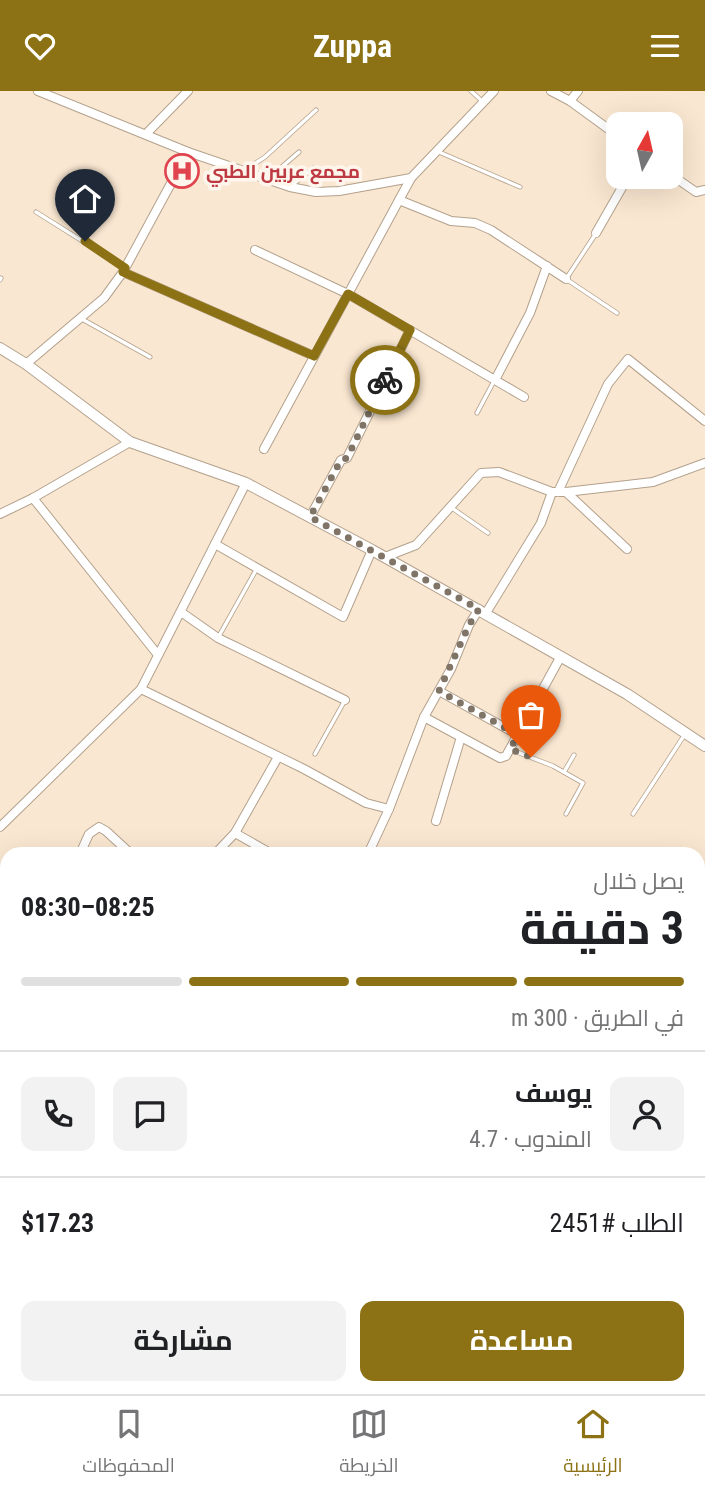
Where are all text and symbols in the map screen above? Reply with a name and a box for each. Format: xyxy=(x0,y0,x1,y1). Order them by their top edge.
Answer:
icon: heart xyxy=(21,27,59,65)
text: Zuppa xyxy=(313,27,392,65)
icon: menu xyxy=(646,27,684,65)
north arrow xyxy=(606,112,682,189)
map controls xyxy=(606,112,683,189)
hospital icon: مجمع عربين الطبي xyxy=(163,152,201,190)
place label: مجمع عربين الطبي xyxy=(206,160,360,187)
pin xyxy=(55,169,115,241)
icon: home xyxy=(66,180,104,218)
courier xyxy=(350,345,420,415)
icon: bike xyxy=(366,361,404,399)
pin xyxy=(501,685,561,757)
icon: bag xyxy=(512,696,550,734)
text: يصل خلال xyxy=(593,868,684,895)
text: 08:25–08:30 xyxy=(21,892,155,922)
text: 3 دقيقة xyxy=(520,901,684,955)
text: في الطريق · 300 m xyxy=(511,1005,684,1032)
button: phone xyxy=(21,1077,95,1151)
button: chat xyxy=(113,1077,187,1151)
button: person xyxy=(610,1077,684,1151)
text: يوسف xyxy=(515,1078,592,1108)
text: المندوب · 4.7 xyxy=(469,1126,592,1153)
text: $17.23 xyxy=(21,1208,94,1238)
text: الطلب #2451 xyxy=(550,1208,684,1238)
button: مشاركة xyxy=(21,1301,346,1381)
button: مساعدة xyxy=(360,1301,684,1381)
tab: المحفوظات xyxy=(82,1405,175,1483)
tab: الخريطة xyxy=(339,1405,399,1483)
tab: الرئيسية xyxy=(563,1405,623,1483)

